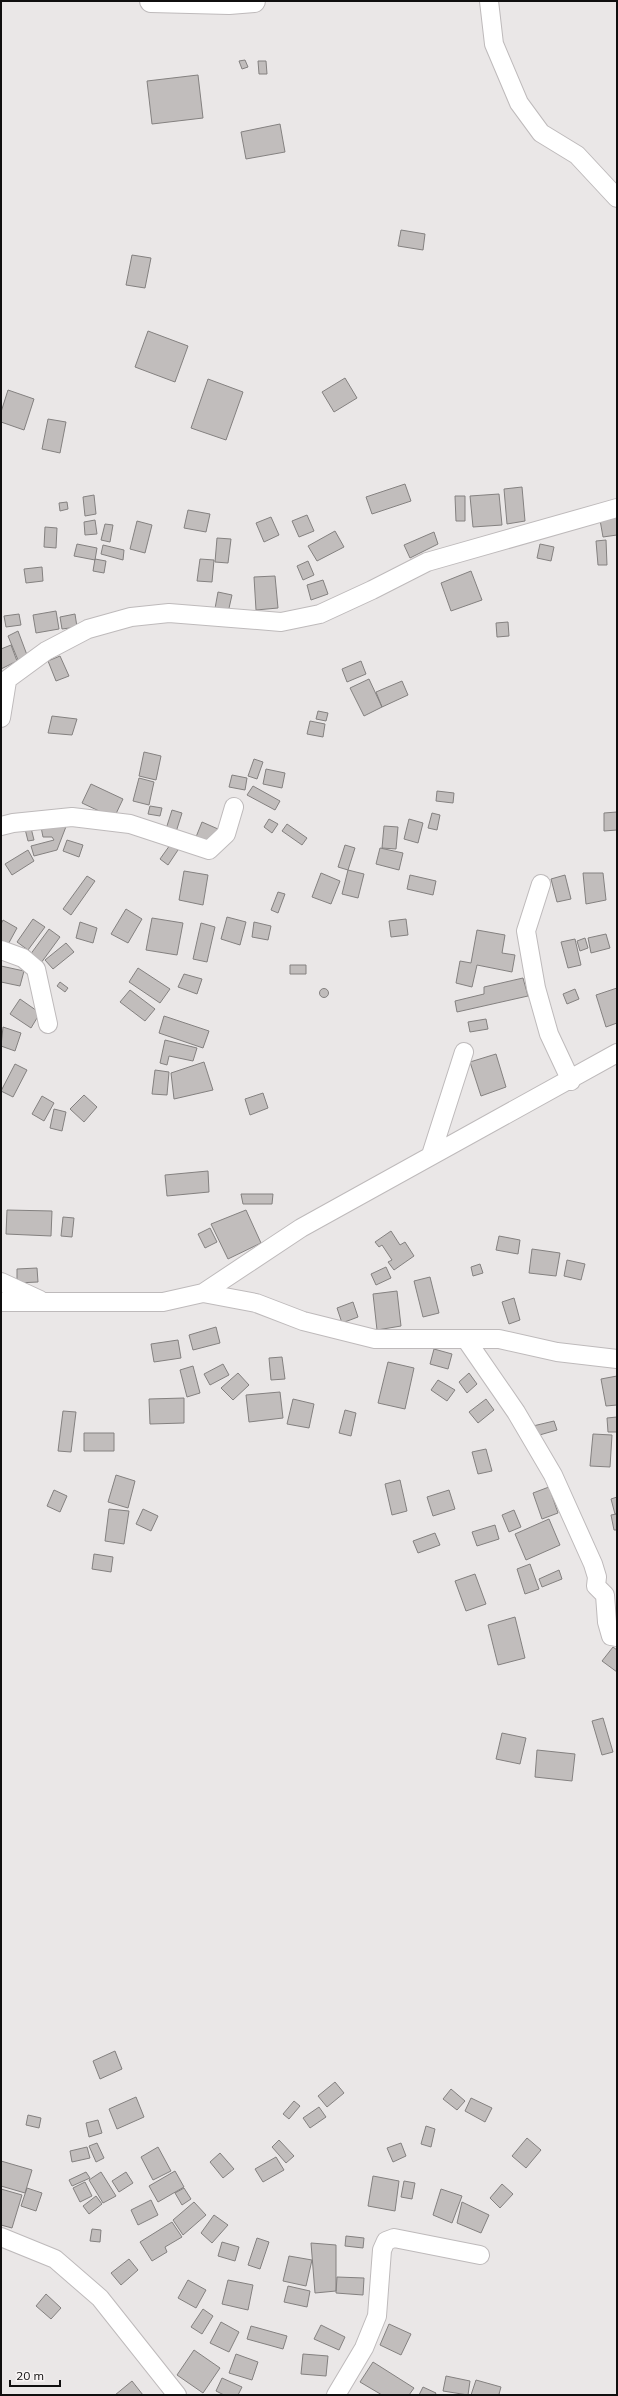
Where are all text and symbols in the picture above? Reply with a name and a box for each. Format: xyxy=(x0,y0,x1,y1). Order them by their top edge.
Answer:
scale bar xyxy=(10,2362,60,2388)
text: 20 m xyxy=(16,2368,44,2383)

